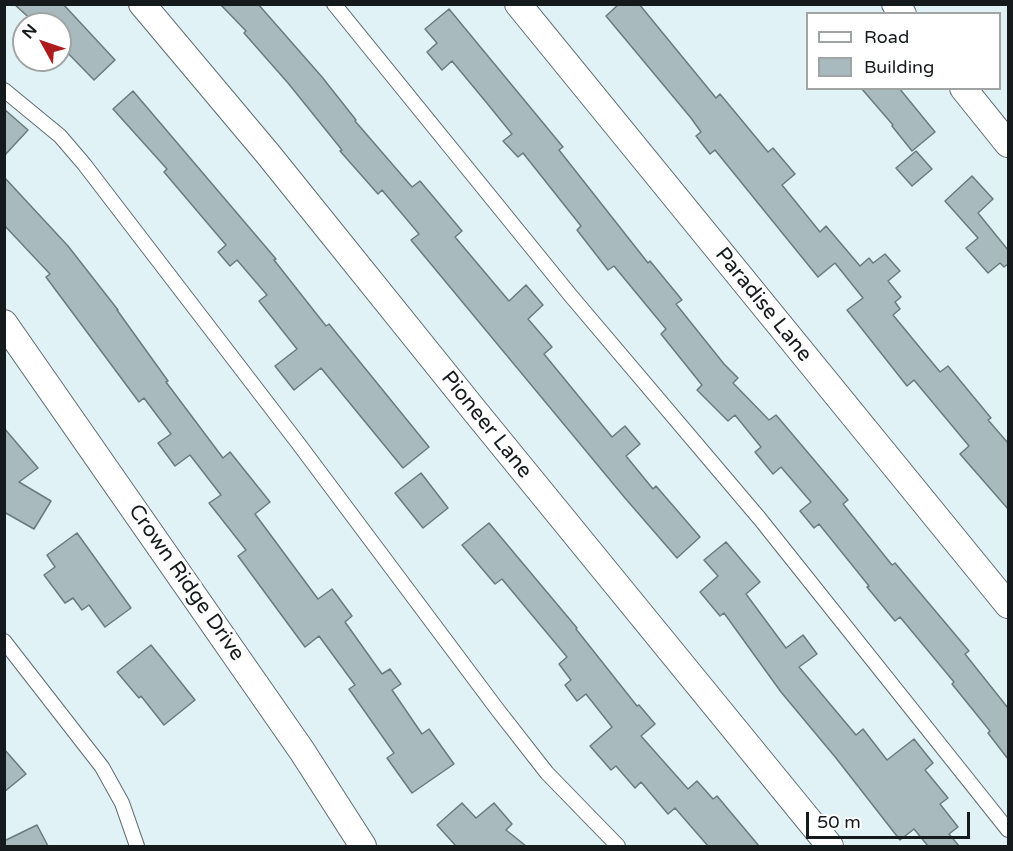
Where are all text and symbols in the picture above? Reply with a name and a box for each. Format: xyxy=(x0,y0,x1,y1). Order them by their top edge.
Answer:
north arrow xyxy=(12,12,72,72)
legend xyxy=(806,12,1001,90)
text: N xyxy=(18,20,42,43)
text: Road xyxy=(864,26,909,48)
text: Building xyxy=(864,56,934,78)
street label: Paradise Lane xyxy=(709,243,817,367)
street label: Pioneer Lane xyxy=(435,366,537,484)
street label: Crown Ridge Drive xyxy=(122,500,250,666)
scale bar xyxy=(809,800,972,838)
text: 50 m xyxy=(817,811,861,833)

